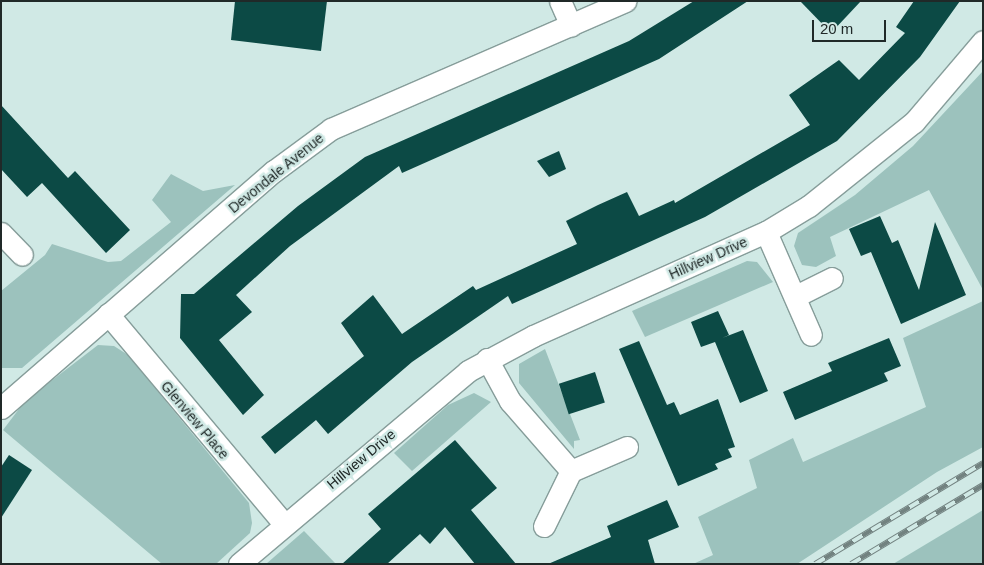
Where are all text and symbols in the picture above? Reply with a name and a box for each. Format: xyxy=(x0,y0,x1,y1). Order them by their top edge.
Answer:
scale bar xyxy=(814,10,888,42)
text: 20 m xyxy=(820,20,853,37)
street label: Devondale Avenue xyxy=(225,129,327,217)
street label: Hillview Drive xyxy=(666,233,750,283)
street label: Glenview Place xyxy=(158,378,232,462)
street label: Hillview Drive xyxy=(323,426,399,492)

